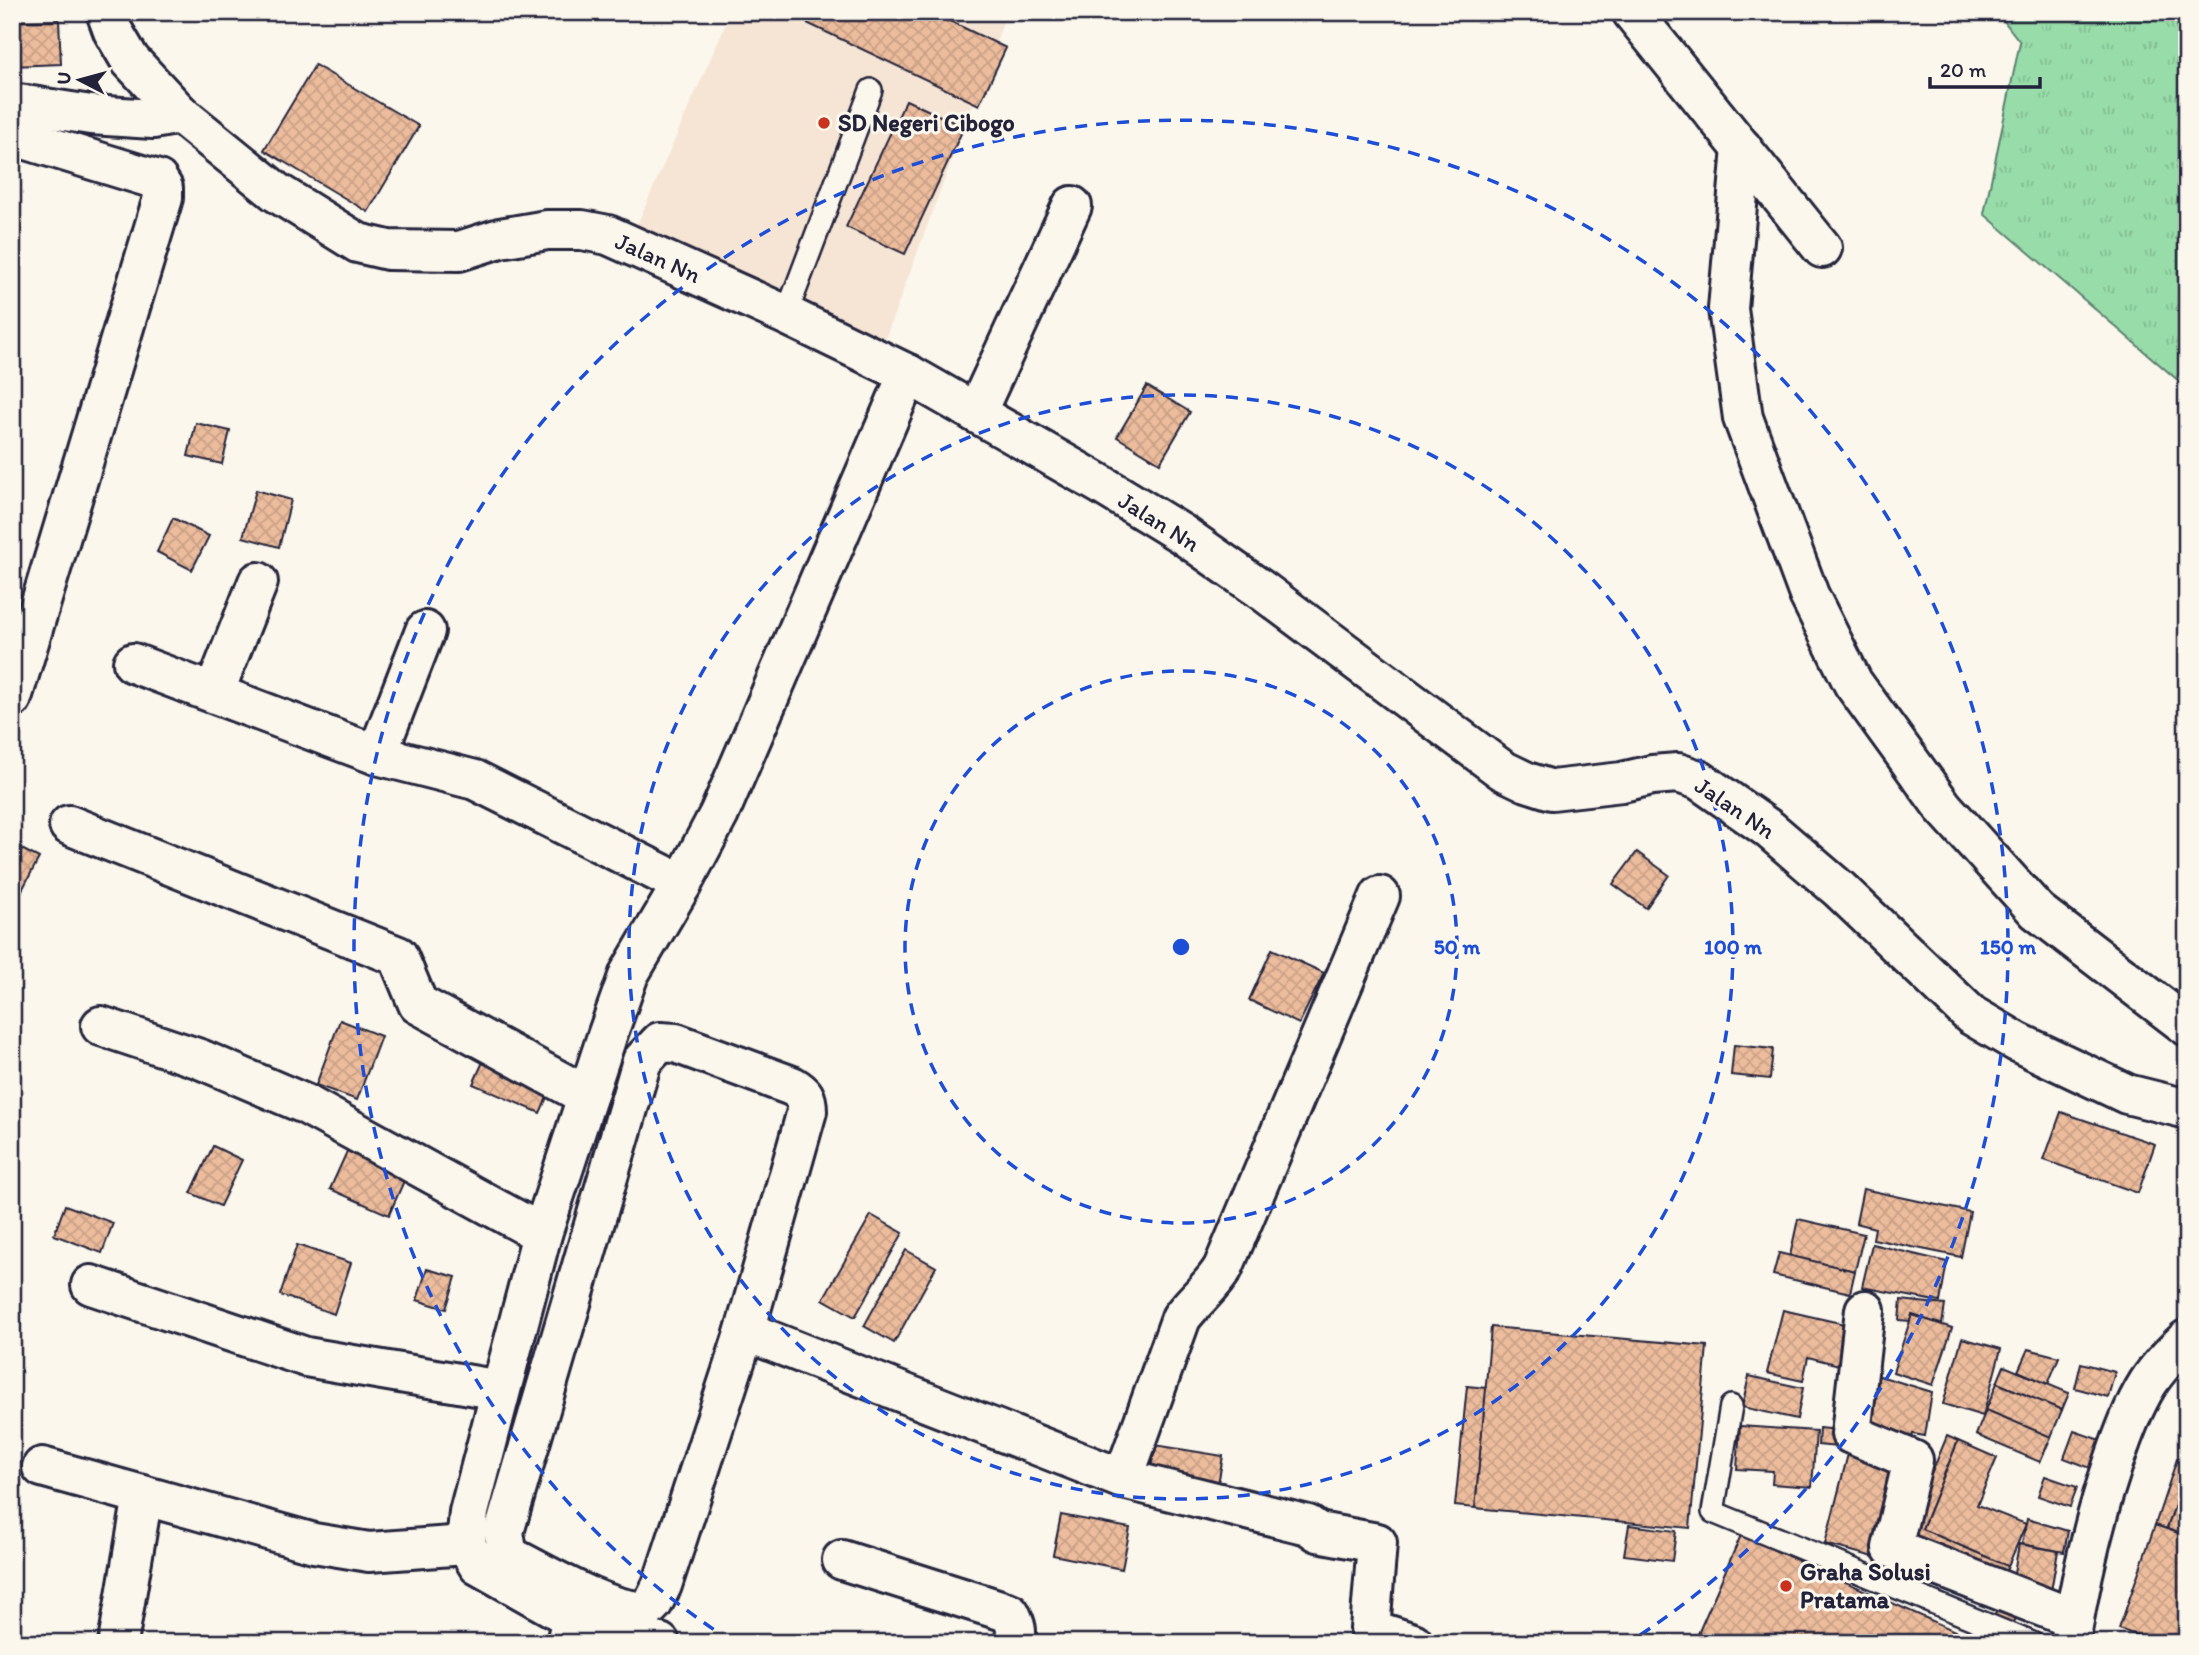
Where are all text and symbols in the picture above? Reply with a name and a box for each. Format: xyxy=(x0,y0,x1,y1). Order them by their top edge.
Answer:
north arrow xyxy=(46,46,116,116)
scale bar xyxy=(1930,46,2040,90)
text: 20 m xyxy=(1940,57,1987,82)
text: U xyxy=(51,71,76,86)
place label: SD Negeri Cibogo xyxy=(838,108,1015,138)
marker: SD Negeri Cibogo xyxy=(816,115,832,131)
street label: Jalan Nn xyxy=(611,226,706,289)
street label: Jalan Nn xyxy=(1113,485,1206,558)
street label: Jalan Nn xyxy=(1690,770,1781,845)
text: 50 m xyxy=(1434,934,1481,959)
text: 100 m xyxy=(1704,934,1762,959)
text: 150 m xyxy=(1980,934,2036,959)
centre of rings xyxy=(1169,935,1193,959)
place label: Graha Solusi Pratama xyxy=(1800,1557,1931,1614)
marker: Graha Solusi Pratama xyxy=(1778,1578,1794,1594)

